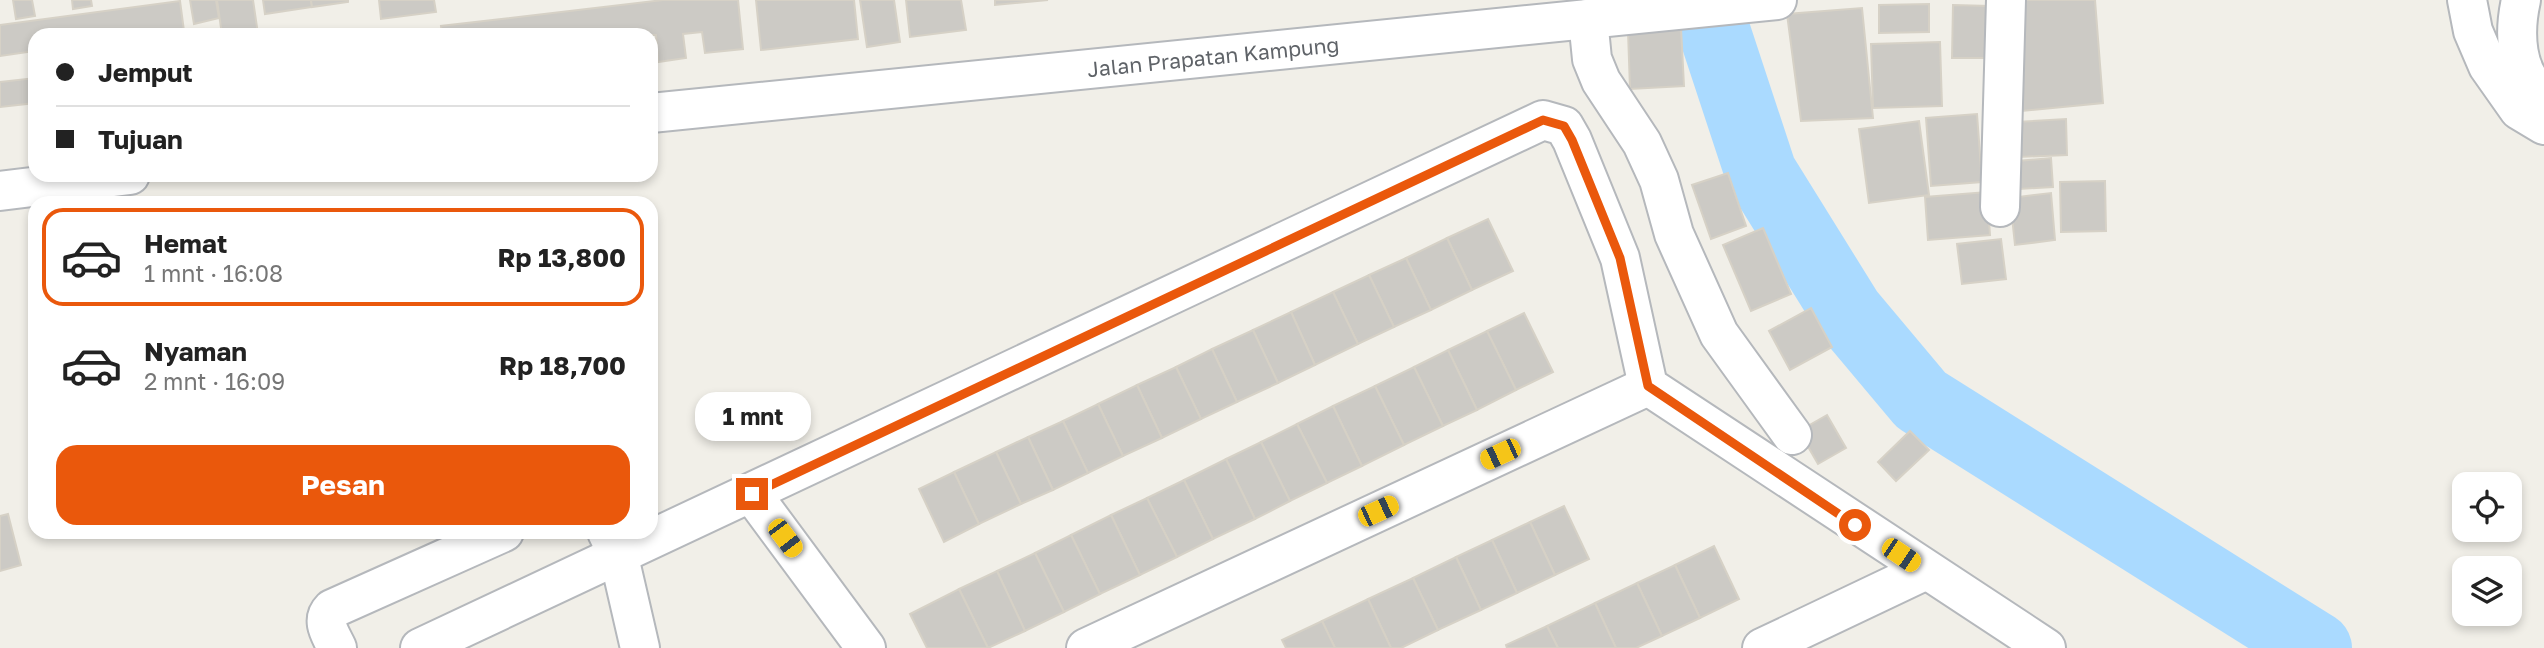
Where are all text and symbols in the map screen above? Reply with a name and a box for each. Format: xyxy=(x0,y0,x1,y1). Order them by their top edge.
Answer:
street label: Jalan Prapatan Kampung xyxy=(1086,31,1340,82)
text: Jemput xyxy=(98,57,193,88)
text: Tujuan xyxy=(98,124,183,155)
icon: car xyxy=(60,226,123,289)
text: Hemat xyxy=(144,228,227,259)
text: Rp 13,800 xyxy=(497,242,626,273)
text: 1 mnt · 16:08 xyxy=(144,259,283,287)
icon: car xyxy=(60,334,123,397)
text: Nyaman xyxy=(144,336,247,367)
text: Rp 18,700 xyxy=(499,350,626,381)
text: 2 mnt · 16:09 xyxy=(144,367,285,395)
callout: 1 mnt xyxy=(694,392,810,442)
text: 1 mnt xyxy=(723,402,783,430)
car xyxy=(1477,436,1524,472)
button: Pesan xyxy=(56,445,630,525)
map controls xyxy=(2452,472,2522,626)
button: locate xyxy=(2452,472,2522,542)
route end xyxy=(736,478,768,510)
car xyxy=(1355,493,1402,529)
route start xyxy=(1839,509,1871,541)
car xyxy=(764,515,807,561)
car xyxy=(1878,535,1925,575)
button: layers xyxy=(2452,556,2522,626)

